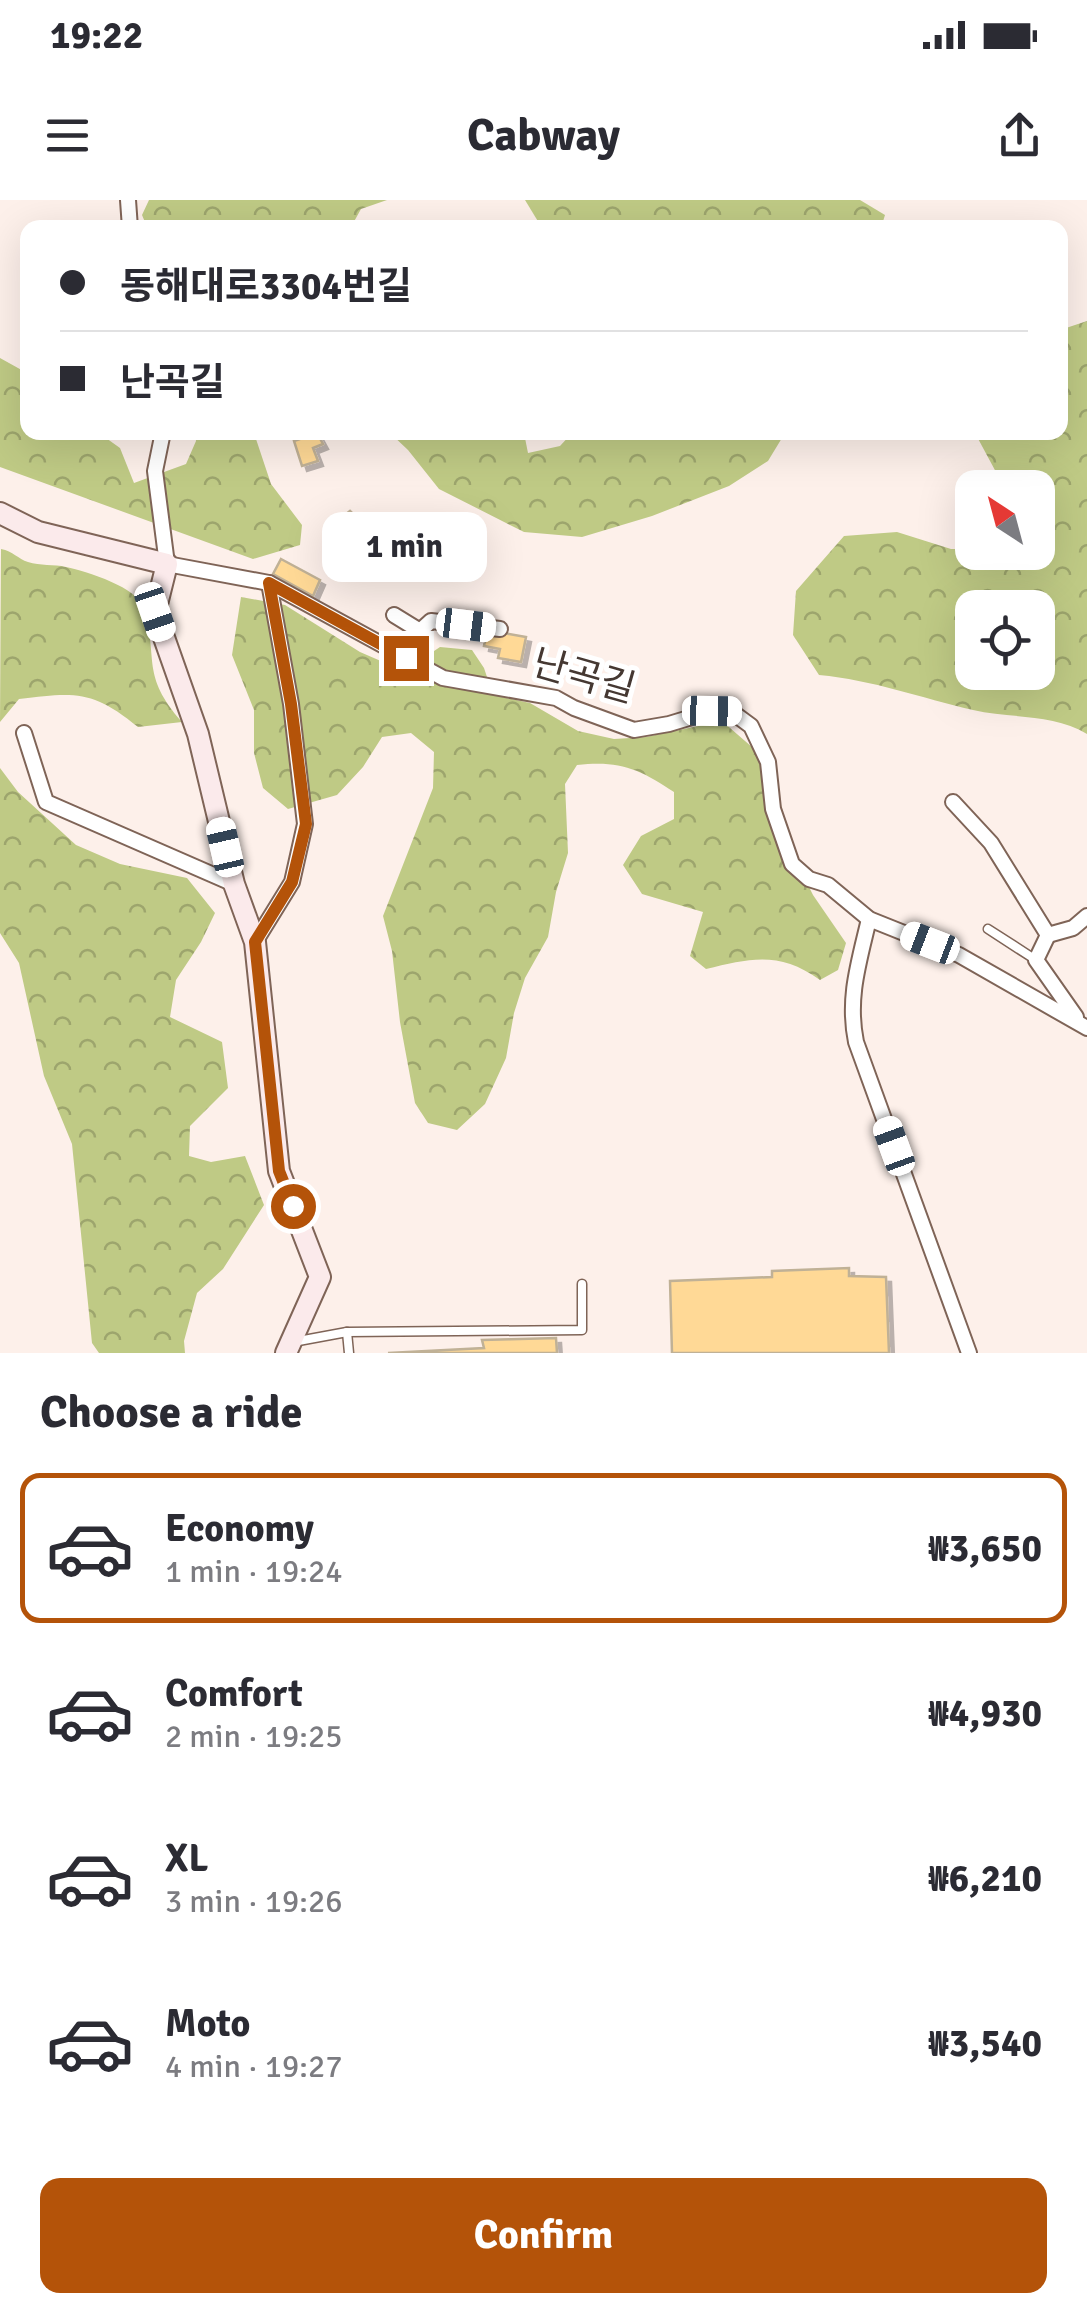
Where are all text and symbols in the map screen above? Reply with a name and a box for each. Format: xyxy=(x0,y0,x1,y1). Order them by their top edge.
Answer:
text: 19:22 xyxy=(50,12,143,59)
icon: menu xyxy=(40,108,95,163)
text: Cabway xyxy=(467,108,620,163)
icon: share xyxy=(992,108,1047,163)
text: 동해대로3304번길 xyxy=(120,263,412,310)
text: 난곡길 xyxy=(120,359,225,406)
north arrow xyxy=(955,470,1055,570)
map controls xyxy=(955,470,1055,690)
callout: 1 min xyxy=(324,513,488,583)
text: 1 min xyxy=(366,527,443,566)
car xyxy=(131,579,179,645)
button: locate xyxy=(955,590,1055,690)
car xyxy=(434,606,498,644)
route end xyxy=(384,636,429,681)
street label: 난곡길 xyxy=(527,639,641,713)
car xyxy=(682,695,742,727)
car xyxy=(204,814,246,880)
car xyxy=(897,918,963,968)
car xyxy=(870,1113,918,1179)
route start xyxy=(271,1184,316,1229)
text: Choose a ride xyxy=(40,1385,303,1440)
icon: car xyxy=(45,1503,135,1593)
text: Economy xyxy=(165,1505,314,1552)
text: ₩3,650 xyxy=(928,1525,1042,1572)
text: 1 min · 19:24 xyxy=(165,1552,343,1591)
icon: car xyxy=(45,1668,135,1758)
text: Comfort xyxy=(165,1670,303,1717)
text: ₩4,930 xyxy=(928,1690,1042,1737)
text: 2 min · 19:25 xyxy=(165,1717,343,1756)
icon: car xyxy=(45,1833,135,1923)
text: XL xyxy=(165,1835,208,1882)
text: ₩6,210 xyxy=(928,1855,1042,1902)
text: 3 min · 19:26 xyxy=(165,1882,343,1921)
icon: car xyxy=(45,1998,135,2088)
text: Moto xyxy=(165,2000,250,2047)
text: ₩3,540 xyxy=(928,2020,1042,2067)
text: 4 min · 19:27 xyxy=(165,2047,343,2086)
button: Confirm xyxy=(40,2178,1047,2293)

